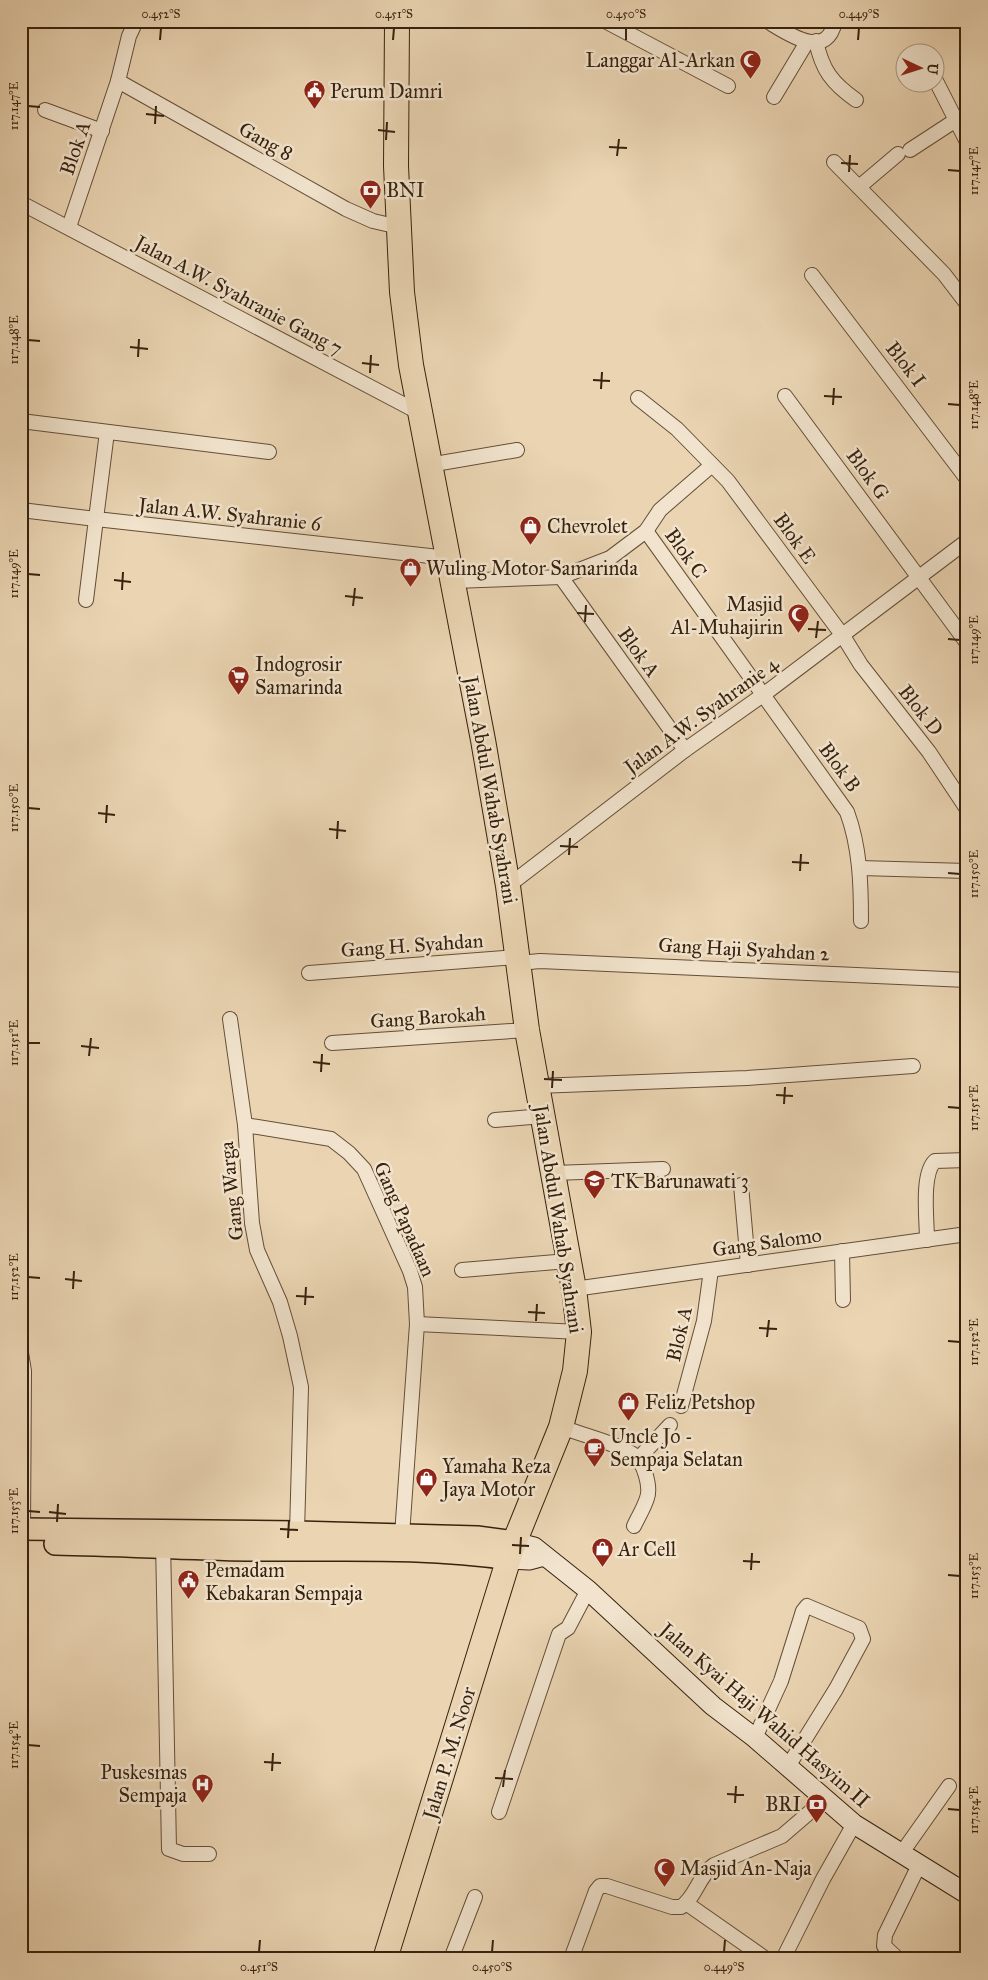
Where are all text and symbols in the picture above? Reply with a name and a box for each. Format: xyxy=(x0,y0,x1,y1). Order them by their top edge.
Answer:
text: 0.452°S xyxy=(141,7,181,21)
text: 0.451°S xyxy=(375,7,413,21)
text: 0.450°S xyxy=(606,7,646,21)
text: 0.449°S xyxy=(839,7,879,21)
north arrow xyxy=(896,42,946,92)
place label: Langgar Al-Arkan xyxy=(586,48,735,73)
mosque icon: Langgar Al-Arkan xyxy=(739,48,763,79)
text: U xyxy=(924,63,941,76)
public building icon: Perum Damri xyxy=(302,79,326,110)
place label: Perum Damri xyxy=(330,79,443,103)
text: 117.147°E xyxy=(7,81,21,130)
street label: Gang 8 xyxy=(234,116,297,166)
street label: Blok A xyxy=(55,117,96,178)
text: 117.147°E xyxy=(967,146,981,195)
bank icon: BNI xyxy=(358,178,382,209)
place label: BNI xyxy=(386,178,425,202)
street label: Jalan A.W. Syahranie Gang 7 xyxy=(129,229,347,361)
text: 117.148°E xyxy=(7,315,21,364)
street label: Blok I xyxy=(881,337,931,391)
text: 117.148°E xyxy=(967,380,981,429)
street label: Blok G xyxy=(842,444,894,504)
street label: Jalan A.W. Syahranie 6 xyxy=(135,492,323,537)
street label: Blok E xyxy=(769,508,821,568)
shop icon: Chevrolet xyxy=(519,514,543,545)
place label: Chevrolet xyxy=(547,514,628,538)
street label: Blok C xyxy=(660,523,712,583)
text: 117.149°E xyxy=(7,549,21,599)
shop icon: Wuling Motor Samarinda xyxy=(398,556,422,587)
place label: Wuling Motor Samarinda xyxy=(426,556,638,581)
place label: Masjid Al-Muhajirin xyxy=(670,592,783,639)
mosque icon: Masjid Al-Muhajirin xyxy=(787,603,811,634)
text: 117.149°E xyxy=(967,615,981,665)
street label: Blok A xyxy=(613,622,665,682)
street label: Jalan A.W. Syahranie 4 xyxy=(618,651,784,781)
place label: Indogrosir Samarinda xyxy=(255,652,343,699)
supermarket icon: Indogrosir Samarinda xyxy=(227,664,251,695)
street label: Jalan Abdul Wahab Syahrani xyxy=(458,672,523,907)
street label: Blok D xyxy=(894,680,948,740)
street label: Blok B xyxy=(814,738,866,796)
text: 117.150°E xyxy=(7,783,21,832)
text: 117.150°E xyxy=(967,849,981,898)
street label: Gang H. Syahdan xyxy=(340,928,484,963)
street label: Gang Haji Syahdan 2 xyxy=(658,933,830,966)
street label: Gang Barokah xyxy=(370,1001,487,1034)
text: 117.151°E xyxy=(7,1020,21,1066)
text: 117.151°E xyxy=(967,1085,981,1131)
street label: Jalan Abdul Wahab Syahrani xyxy=(528,1101,589,1336)
street label: Gang Warga xyxy=(214,1140,249,1242)
street label: Gang Papadaan xyxy=(368,1158,441,1281)
school or university icon: TK Barunawati 3 xyxy=(583,1169,607,1200)
place label: TK Barunawati 3 xyxy=(611,1169,749,1193)
street label: Gang Salomo xyxy=(711,1222,823,1263)
text: 117.152°E xyxy=(7,1253,21,1301)
street label: Blok A xyxy=(661,1304,697,1364)
text: 117.152°E xyxy=(967,1318,981,1366)
shop icon: Feliz Petshop xyxy=(617,1390,641,1421)
place label: Feliz Petshop xyxy=(645,1390,755,1414)
place label: Uncle Jo - Sempaja Selatan xyxy=(610,1424,743,1471)
cafe icon: Uncle Jo - Sempaja Selatan xyxy=(582,1436,606,1467)
place label: Yamaha Reza Jaya Motor xyxy=(440,1454,552,1502)
shop icon: Yamaha Reza Jaya Motor xyxy=(414,1466,438,1497)
text: 117.153°E xyxy=(7,1488,21,1534)
shop icon: Ar Cell xyxy=(590,1537,614,1568)
place label: Ar Cell xyxy=(617,1537,677,1561)
text: 117.153°E xyxy=(967,1553,981,1599)
place label: Pemadam Kebakaran Sempaja xyxy=(205,1558,363,1605)
public building icon: Pemadam Kebakaran Sempaja xyxy=(177,1569,201,1600)
street label: Jalan Kyai Haji Wahid Hasyim II xyxy=(653,1616,875,1813)
street label: Jalan P. M. Noor xyxy=(417,1683,482,1825)
text: 117.154°E xyxy=(7,1721,21,1769)
place label: Puskesmas Sempaja xyxy=(100,1760,188,1807)
hospital icon: Puskesmas Sempaja xyxy=(191,1772,215,1803)
text: 117.154°E xyxy=(967,1786,981,1834)
place label: BRI xyxy=(765,1792,801,1816)
bank icon: BRI xyxy=(805,1792,829,1823)
mosque icon: Masjid An-Naja xyxy=(652,1856,676,1887)
place label: Masjid An-Naja xyxy=(680,1856,812,1880)
text: 0.451°S xyxy=(240,1960,278,1974)
text: 0.450°S xyxy=(472,1960,512,1974)
text: 0.449°S xyxy=(704,1960,744,1974)

